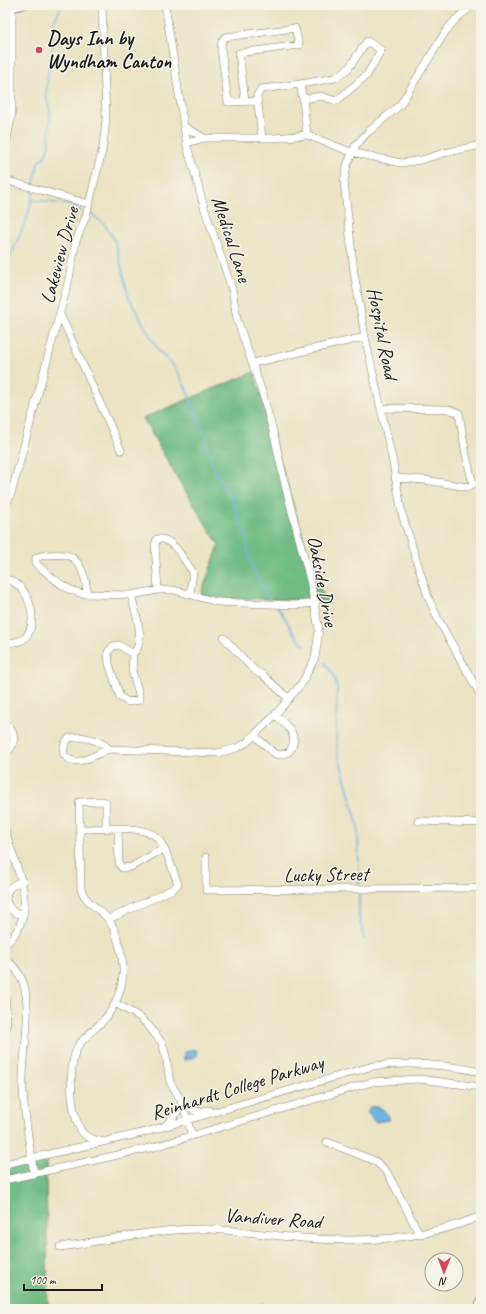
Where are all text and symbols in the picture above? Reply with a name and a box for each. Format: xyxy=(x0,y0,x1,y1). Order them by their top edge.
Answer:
place label: Days Inn by Wyndham Canton xyxy=(47,26,172,74)
marker: Days Inn by Wyndham Canton xyxy=(34,45,44,55)
street label: Medical Lane xyxy=(206,193,258,287)
street label: Lakeview Drive xyxy=(35,203,85,306)
street label: Hospital Road xyxy=(361,285,404,384)
street label: Oakside Drive xyxy=(301,534,344,630)
street label: Lucky Street xyxy=(284,861,372,888)
street label: Reinhardt College Parkway xyxy=(148,1049,328,1126)
street label: Vandiver Road xyxy=(224,1203,325,1235)
north arrow xyxy=(424,1252,464,1292)
scale bar xyxy=(24,1266,102,1292)
text: 100 m xyxy=(30,1272,57,1288)
text: N xyxy=(438,1275,447,1289)

